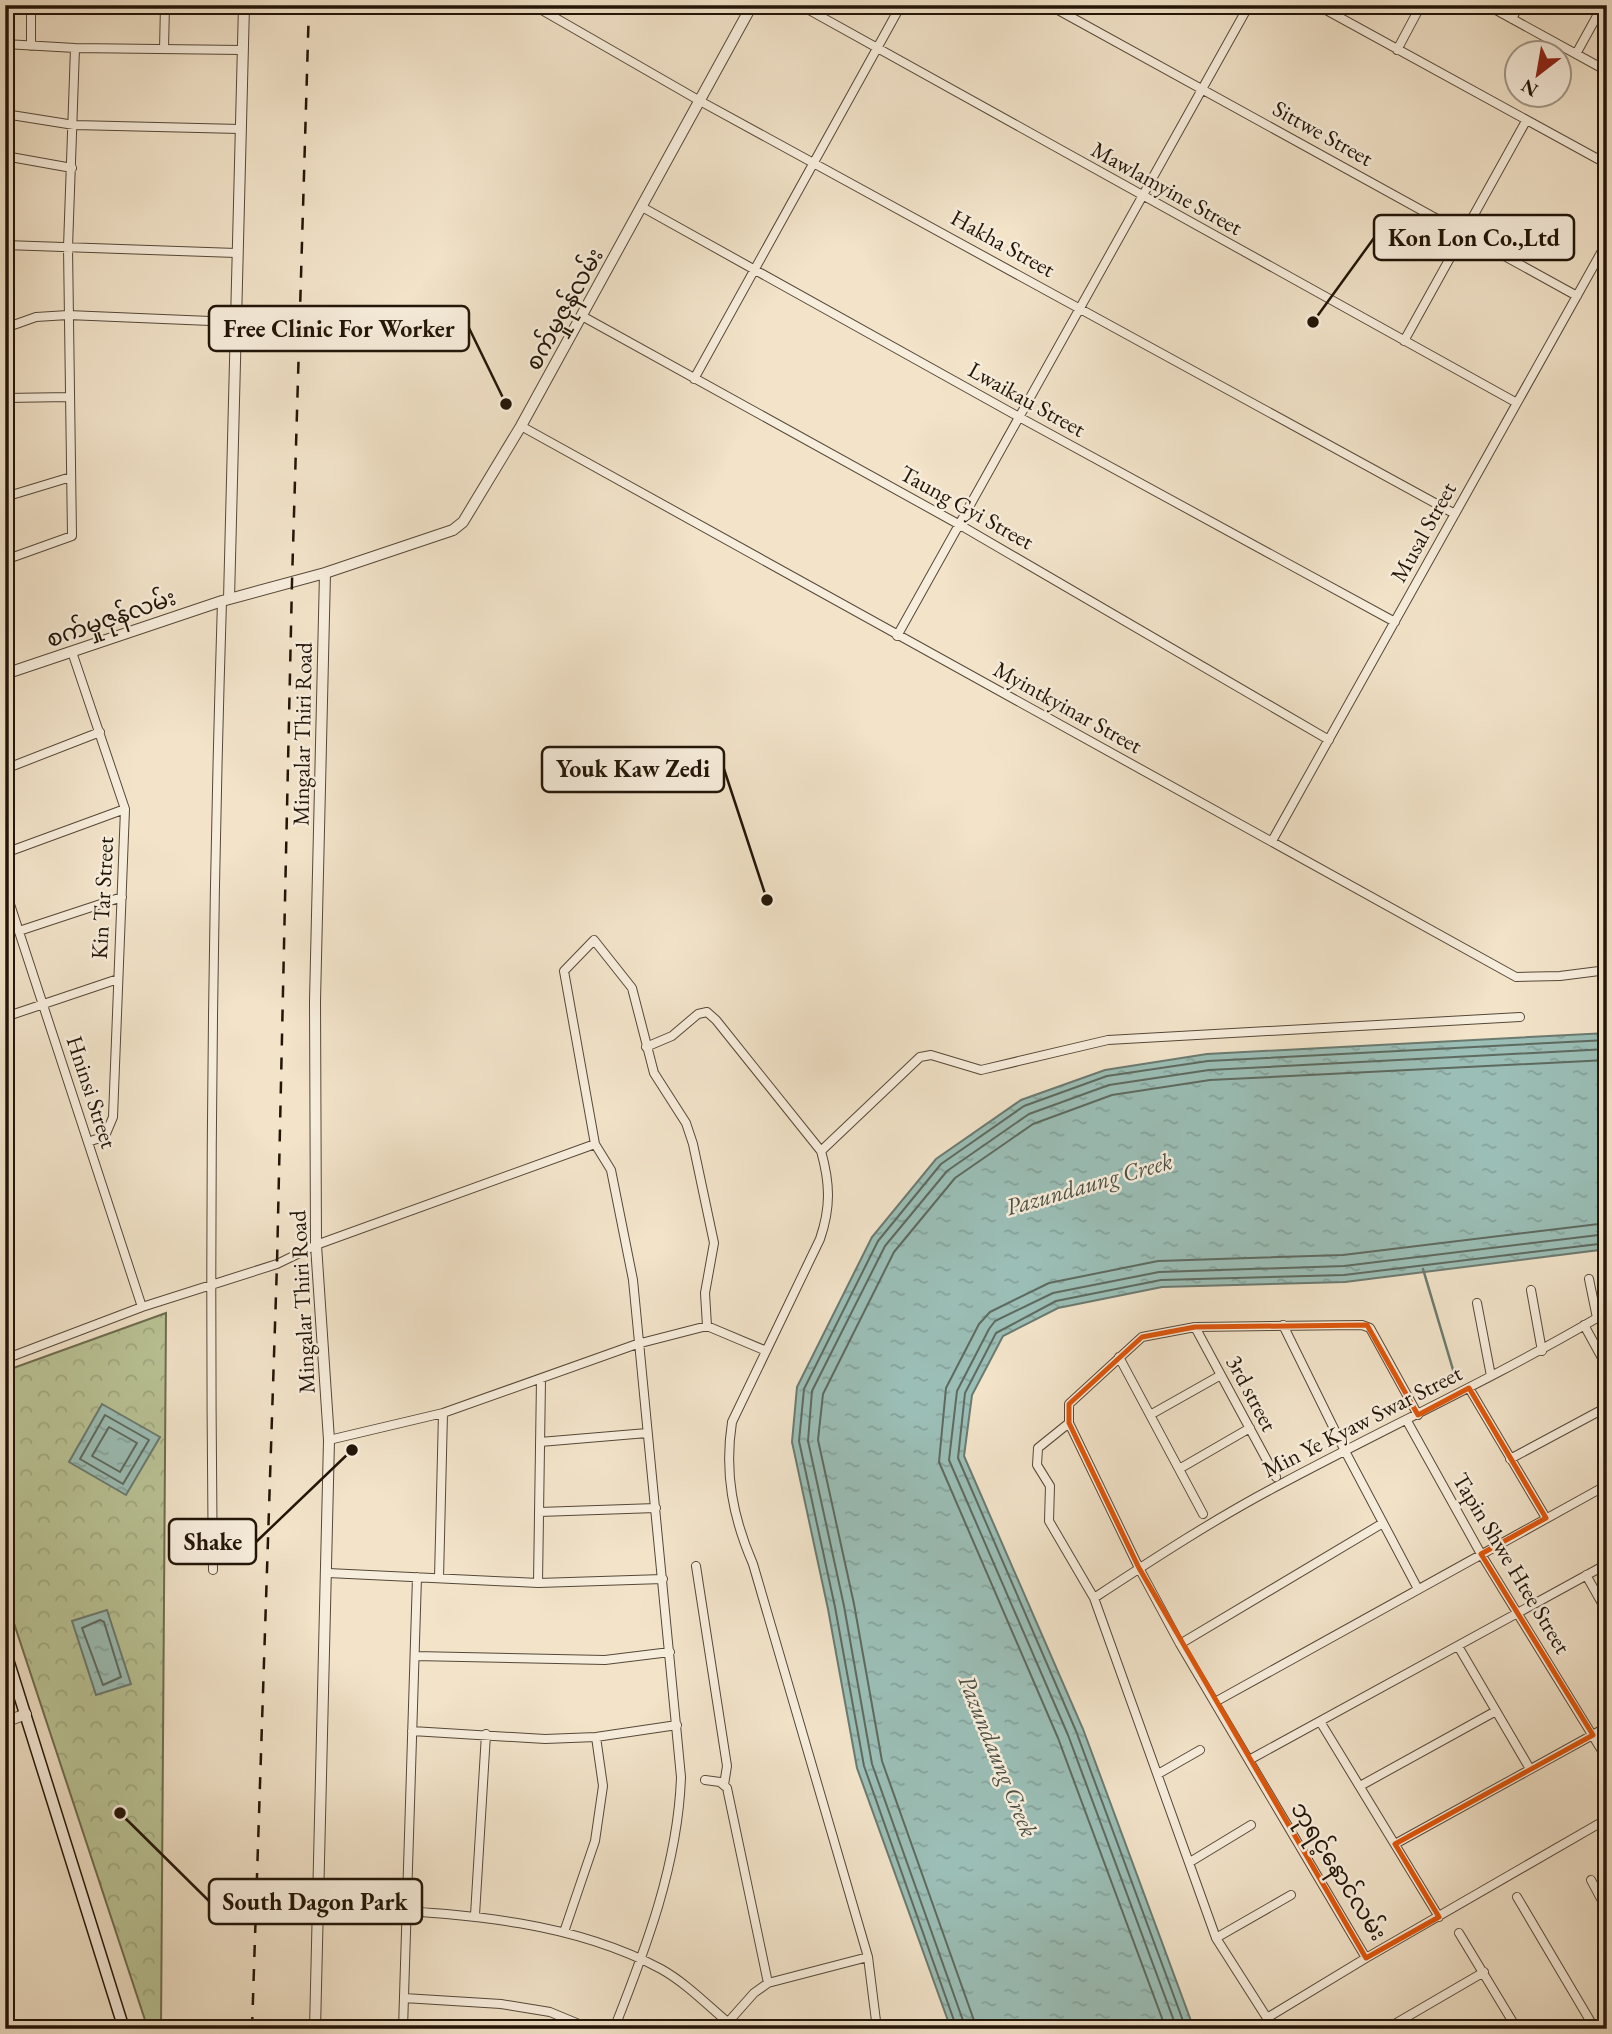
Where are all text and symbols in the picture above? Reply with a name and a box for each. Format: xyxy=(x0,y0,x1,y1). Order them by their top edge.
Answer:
north arrow xyxy=(1504,38,1574,108)
text: N xyxy=(1516,73,1543,103)
street label: Sittwe Street xyxy=(1268,93,1379,173)
street label: Mawlamyine Street xyxy=(1086,134,1249,242)
street label: Hakha Street xyxy=(946,202,1061,284)
callout: Kon Lon Co.,Ltd xyxy=(1374,215,1574,260)
text: Kon Lon Co.,Ltd xyxy=(1388,222,1561,253)
street label: စက်မှုဇုန်လမ်း xyxy=(517,242,613,377)
callout: Free Clinic For Worker xyxy=(209,306,469,351)
text: Free Clinic For Worker xyxy=(223,313,455,344)
street label: Lwaikau Street xyxy=(963,354,1092,444)
street label: Taung Gyi Street xyxy=(895,458,1040,557)
street label: Musal Street xyxy=(1383,476,1463,587)
street label: စက်မှုဇုန်လမ်း xyxy=(42,581,181,658)
street label: Mingalar Thiri Road xyxy=(285,642,319,826)
street label: Myintkyinar Street xyxy=(988,654,1148,761)
callout: Youk Kaw Zedi xyxy=(542,747,724,792)
text: Youk Kaw Zedi xyxy=(556,753,710,784)
street label: Kin Tar Street xyxy=(84,835,120,960)
street label: Hninsi Street xyxy=(60,1032,125,1153)
water label: Pazundaung Creek xyxy=(1002,1145,1176,1222)
street label: Mingalar Thiri Road xyxy=(282,1209,322,1394)
street label: 3rd street xyxy=(1219,1350,1285,1437)
street label: Min Ye Kyaw Swar Street xyxy=(1257,1357,1468,1484)
street label: Tapin Shwe Htee Street xyxy=(1446,1467,1578,1660)
callout: Shake xyxy=(169,1519,256,1564)
text: Shake xyxy=(184,1526,242,1557)
water label: Pazundaung Creek xyxy=(952,1670,1045,1841)
street label: ဘုရင့်နောင်လမ်း xyxy=(1281,1795,1395,1948)
callout: South Dagon Park xyxy=(209,1879,422,1924)
text: South Dagon Park xyxy=(222,1886,408,1918)

